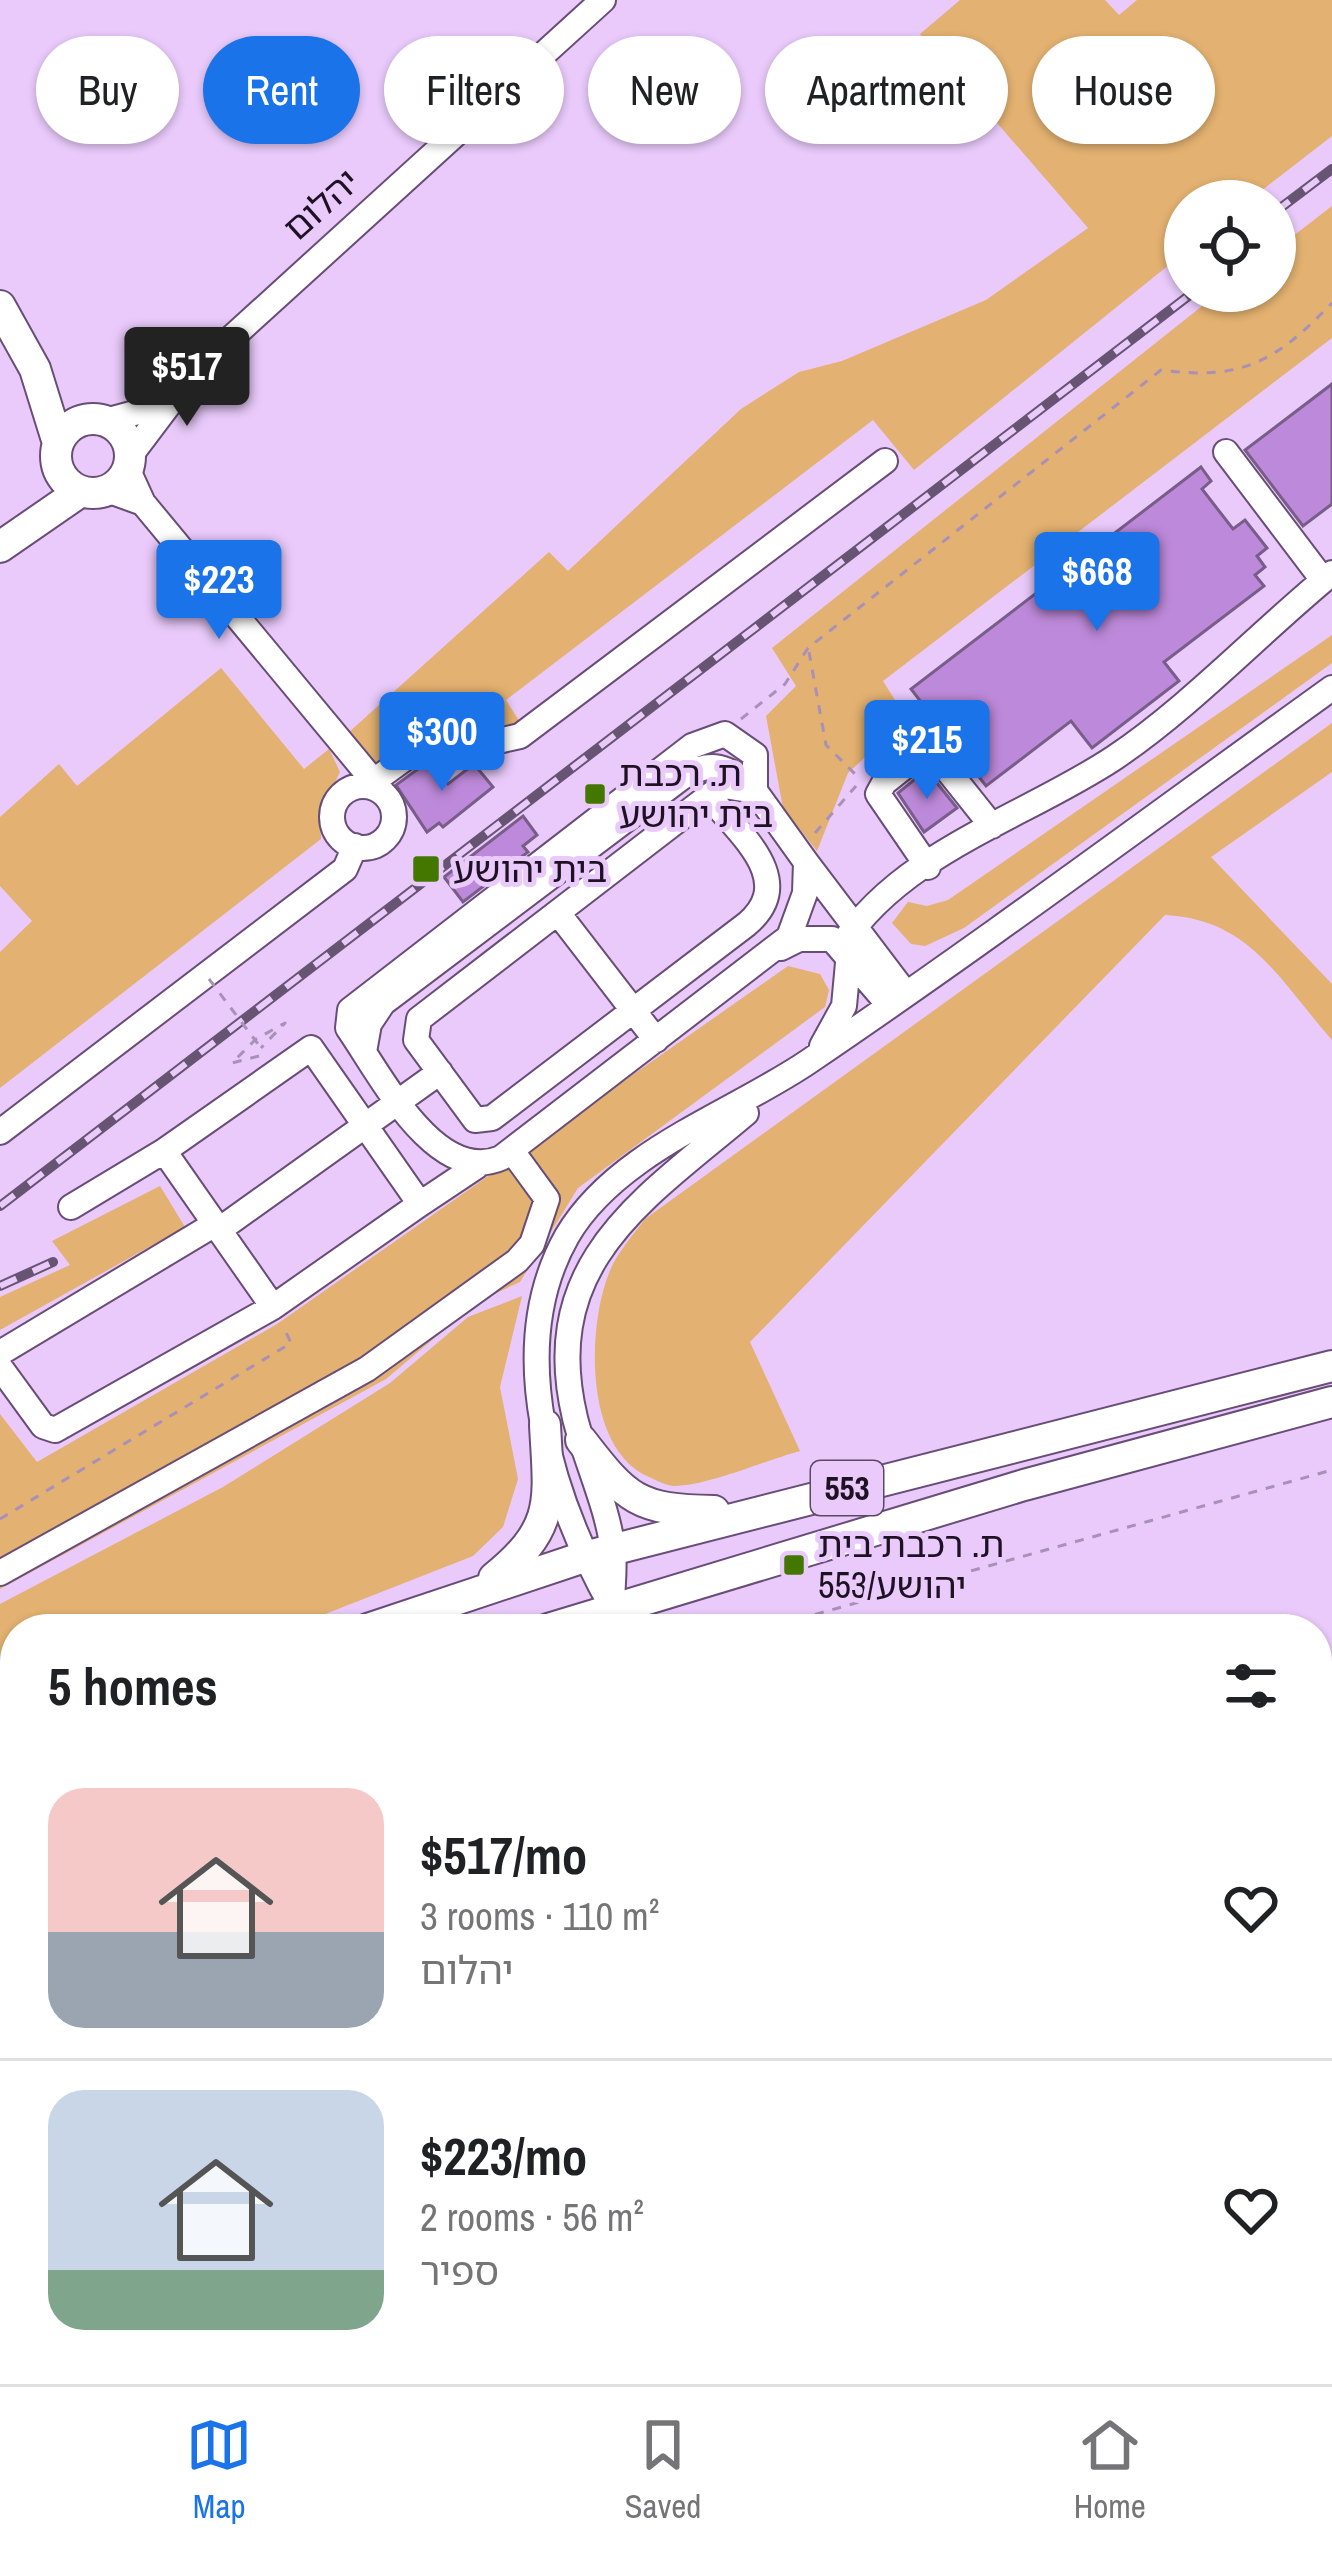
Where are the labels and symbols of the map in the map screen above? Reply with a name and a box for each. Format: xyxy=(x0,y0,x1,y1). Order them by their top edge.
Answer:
street label: יהלום xyxy=(273,157,369,251)
pin: $517 xyxy=(116,327,258,429)
pin: $668 xyxy=(1026,532,1168,634)
pin: $223 xyxy=(148,540,290,642)
pin: $300 xyxy=(371,692,513,794)
pin: $215 xyxy=(856,700,998,802)
place label: ת. רכבת בית יהושע xyxy=(619,749,773,838)
marker: ת. רכבת בית יהושע xyxy=(582,781,608,807)
place label: בית יהושע xyxy=(453,845,607,893)
marker: בית יהושע xyxy=(410,853,442,885)
road number: 553 xyxy=(811,1461,883,1515)
place label: ת. רכבת בית יהושע/553 xyxy=(818,1520,1004,1609)
marker: ת. רכבת בית יהושע/553 xyxy=(781,1552,807,1578)

